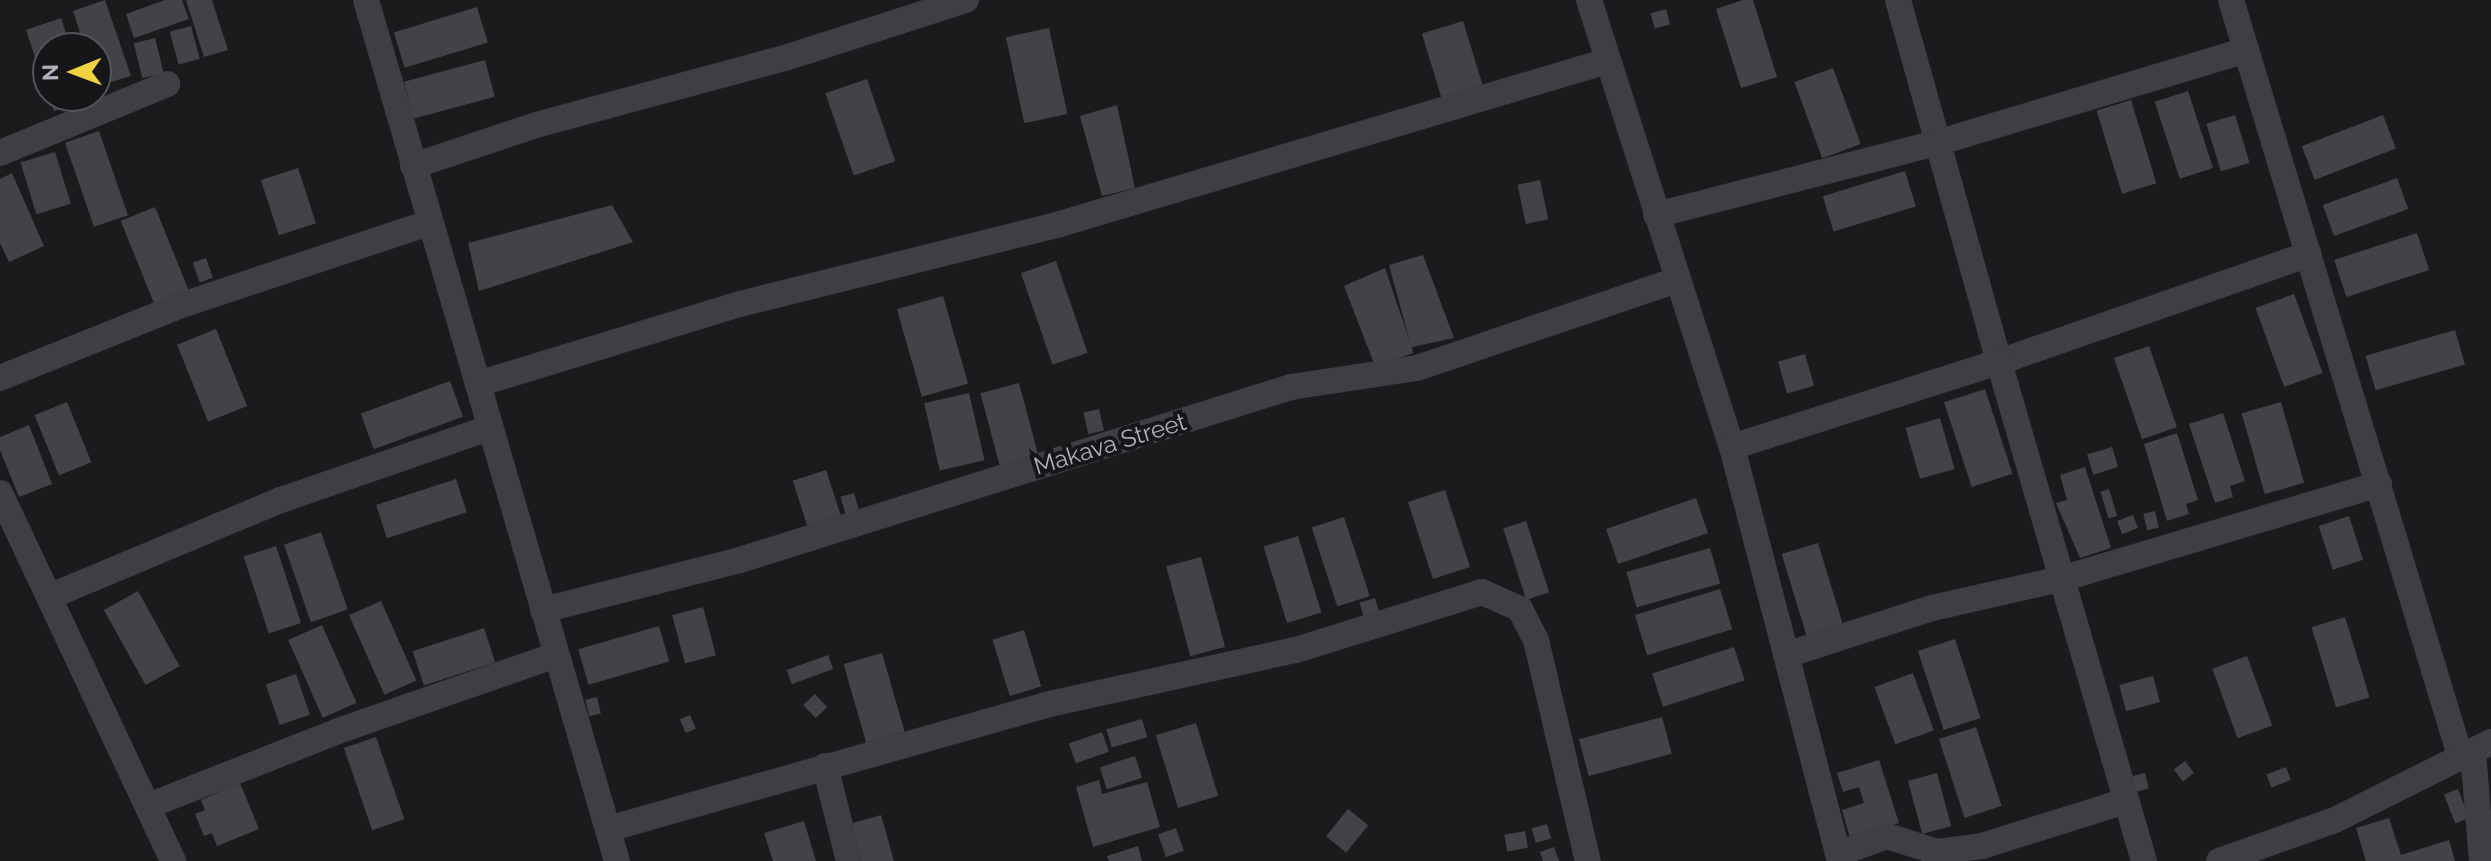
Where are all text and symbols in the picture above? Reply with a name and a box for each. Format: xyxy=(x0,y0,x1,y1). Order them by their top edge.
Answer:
north arrow xyxy=(32,32,112,112)
text: N xyxy=(37,64,63,81)
street label: Makava Street xyxy=(1030,407,1190,481)

